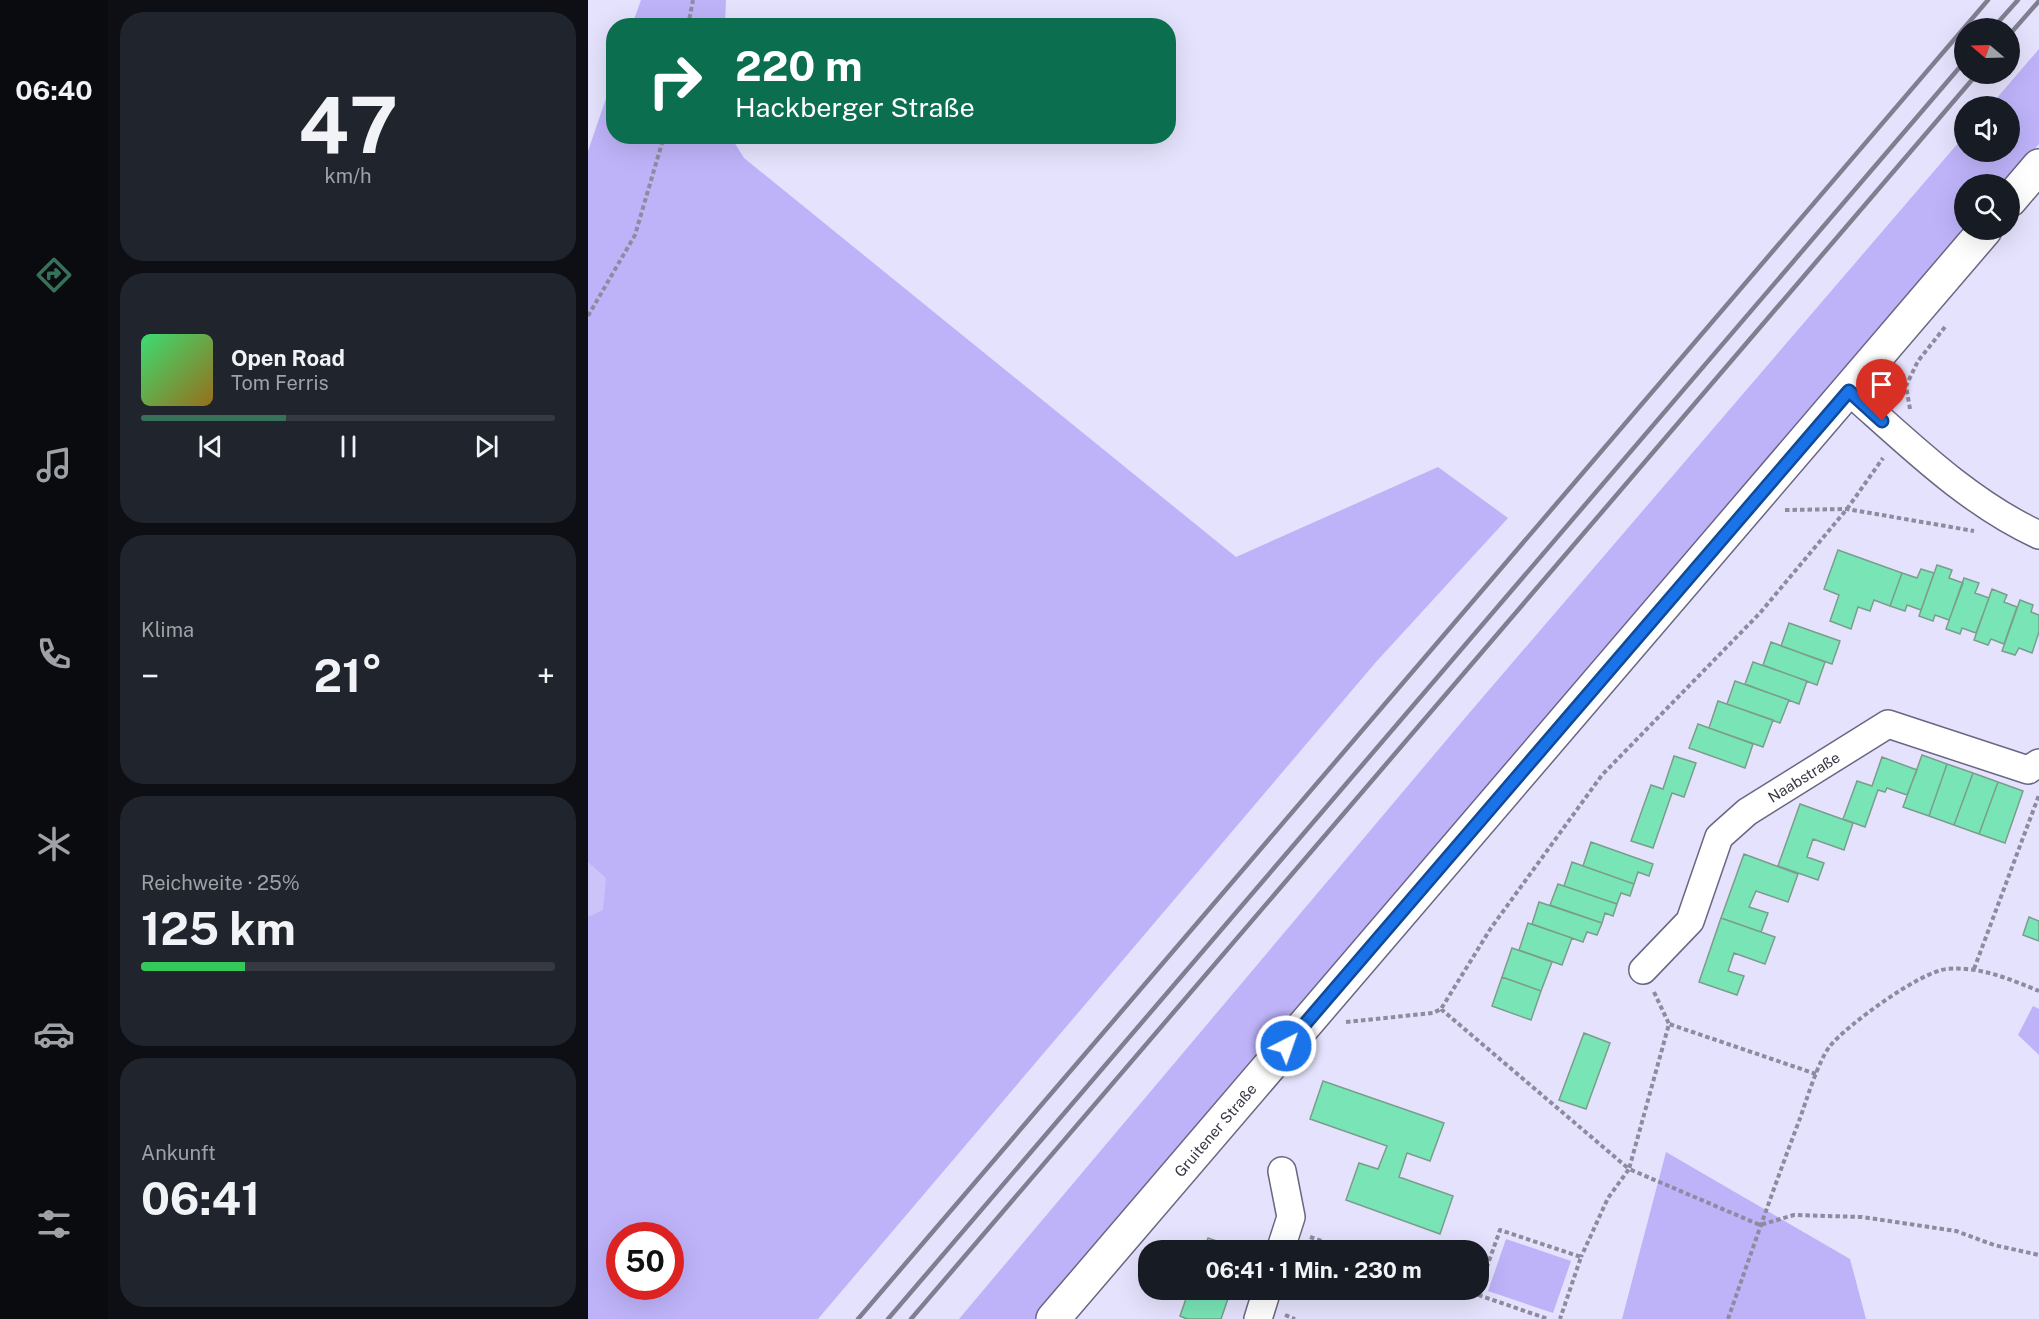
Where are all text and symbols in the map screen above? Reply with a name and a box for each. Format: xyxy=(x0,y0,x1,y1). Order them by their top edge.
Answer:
north arrow xyxy=(1954,18,2020,84)
map controls xyxy=(1954,18,2020,240)
text: 220 m xyxy=(735,41,863,90)
icon: right xyxy=(636,42,714,120)
text: 06:40 xyxy=(15,74,93,106)
text: 47 xyxy=(298,79,398,171)
text: Hackberger Straße xyxy=(735,91,975,123)
button: sound xyxy=(1954,96,2020,162)
text: km/h xyxy=(324,164,372,188)
button: search xyxy=(1954,174,2020,240)
icon: directions xyxy=(33,254,75,296)
text: Open Road xyxy=(231,345,345,371)
pin xyxy=(1856,359,1907,421)
icon: arrive xyxy=(1865,368,1898,401)
text: Tom Ferris xyxy=(231,371,329,395)
icon: previous xyxy=(194,430,227,463)
icon: pause xyxy=(332,430,365,463)
icon: next xyxy=(470,430,503,463)
icon: music xyxy=(33,444,75,486)
text: Klima xyxy=(141,618,194,642)
icon: phone xyxy=(33,633,75,675)
text: 21° xyxy=(313,649,383,702)
text: − xyxy=(141,657,159,695)
text: + xyxy=(537,657,555,695)
street label: Naabstraße xyxy=(1765,748,1843,805)
icon: climate xyxy=(33,823,75,865)
text: Reichweite · 25% xyxy=(141,871,300,895)
text: 125 km xyxy=(141,902,296,955)
icon: car xyxy=(33,1013,75,1055)
position arrow xyxy=(1254,1014,1318,1078)
street label: Gruitener Straße xyxy=(1170,1080,1259,1180)
text: Ankunft xyxy=(141,1141,216,1165)
text: 06:41 xyxy=(141,1172,260,1225)
icon: filters xyxy=(33,1203,75,1245)
speed limit sign: 50 xyxy=(606,1222,684,1300)
text: 06:41 · 1 Min. · 230 m xyxy=(1205,1257,1422,1283)

